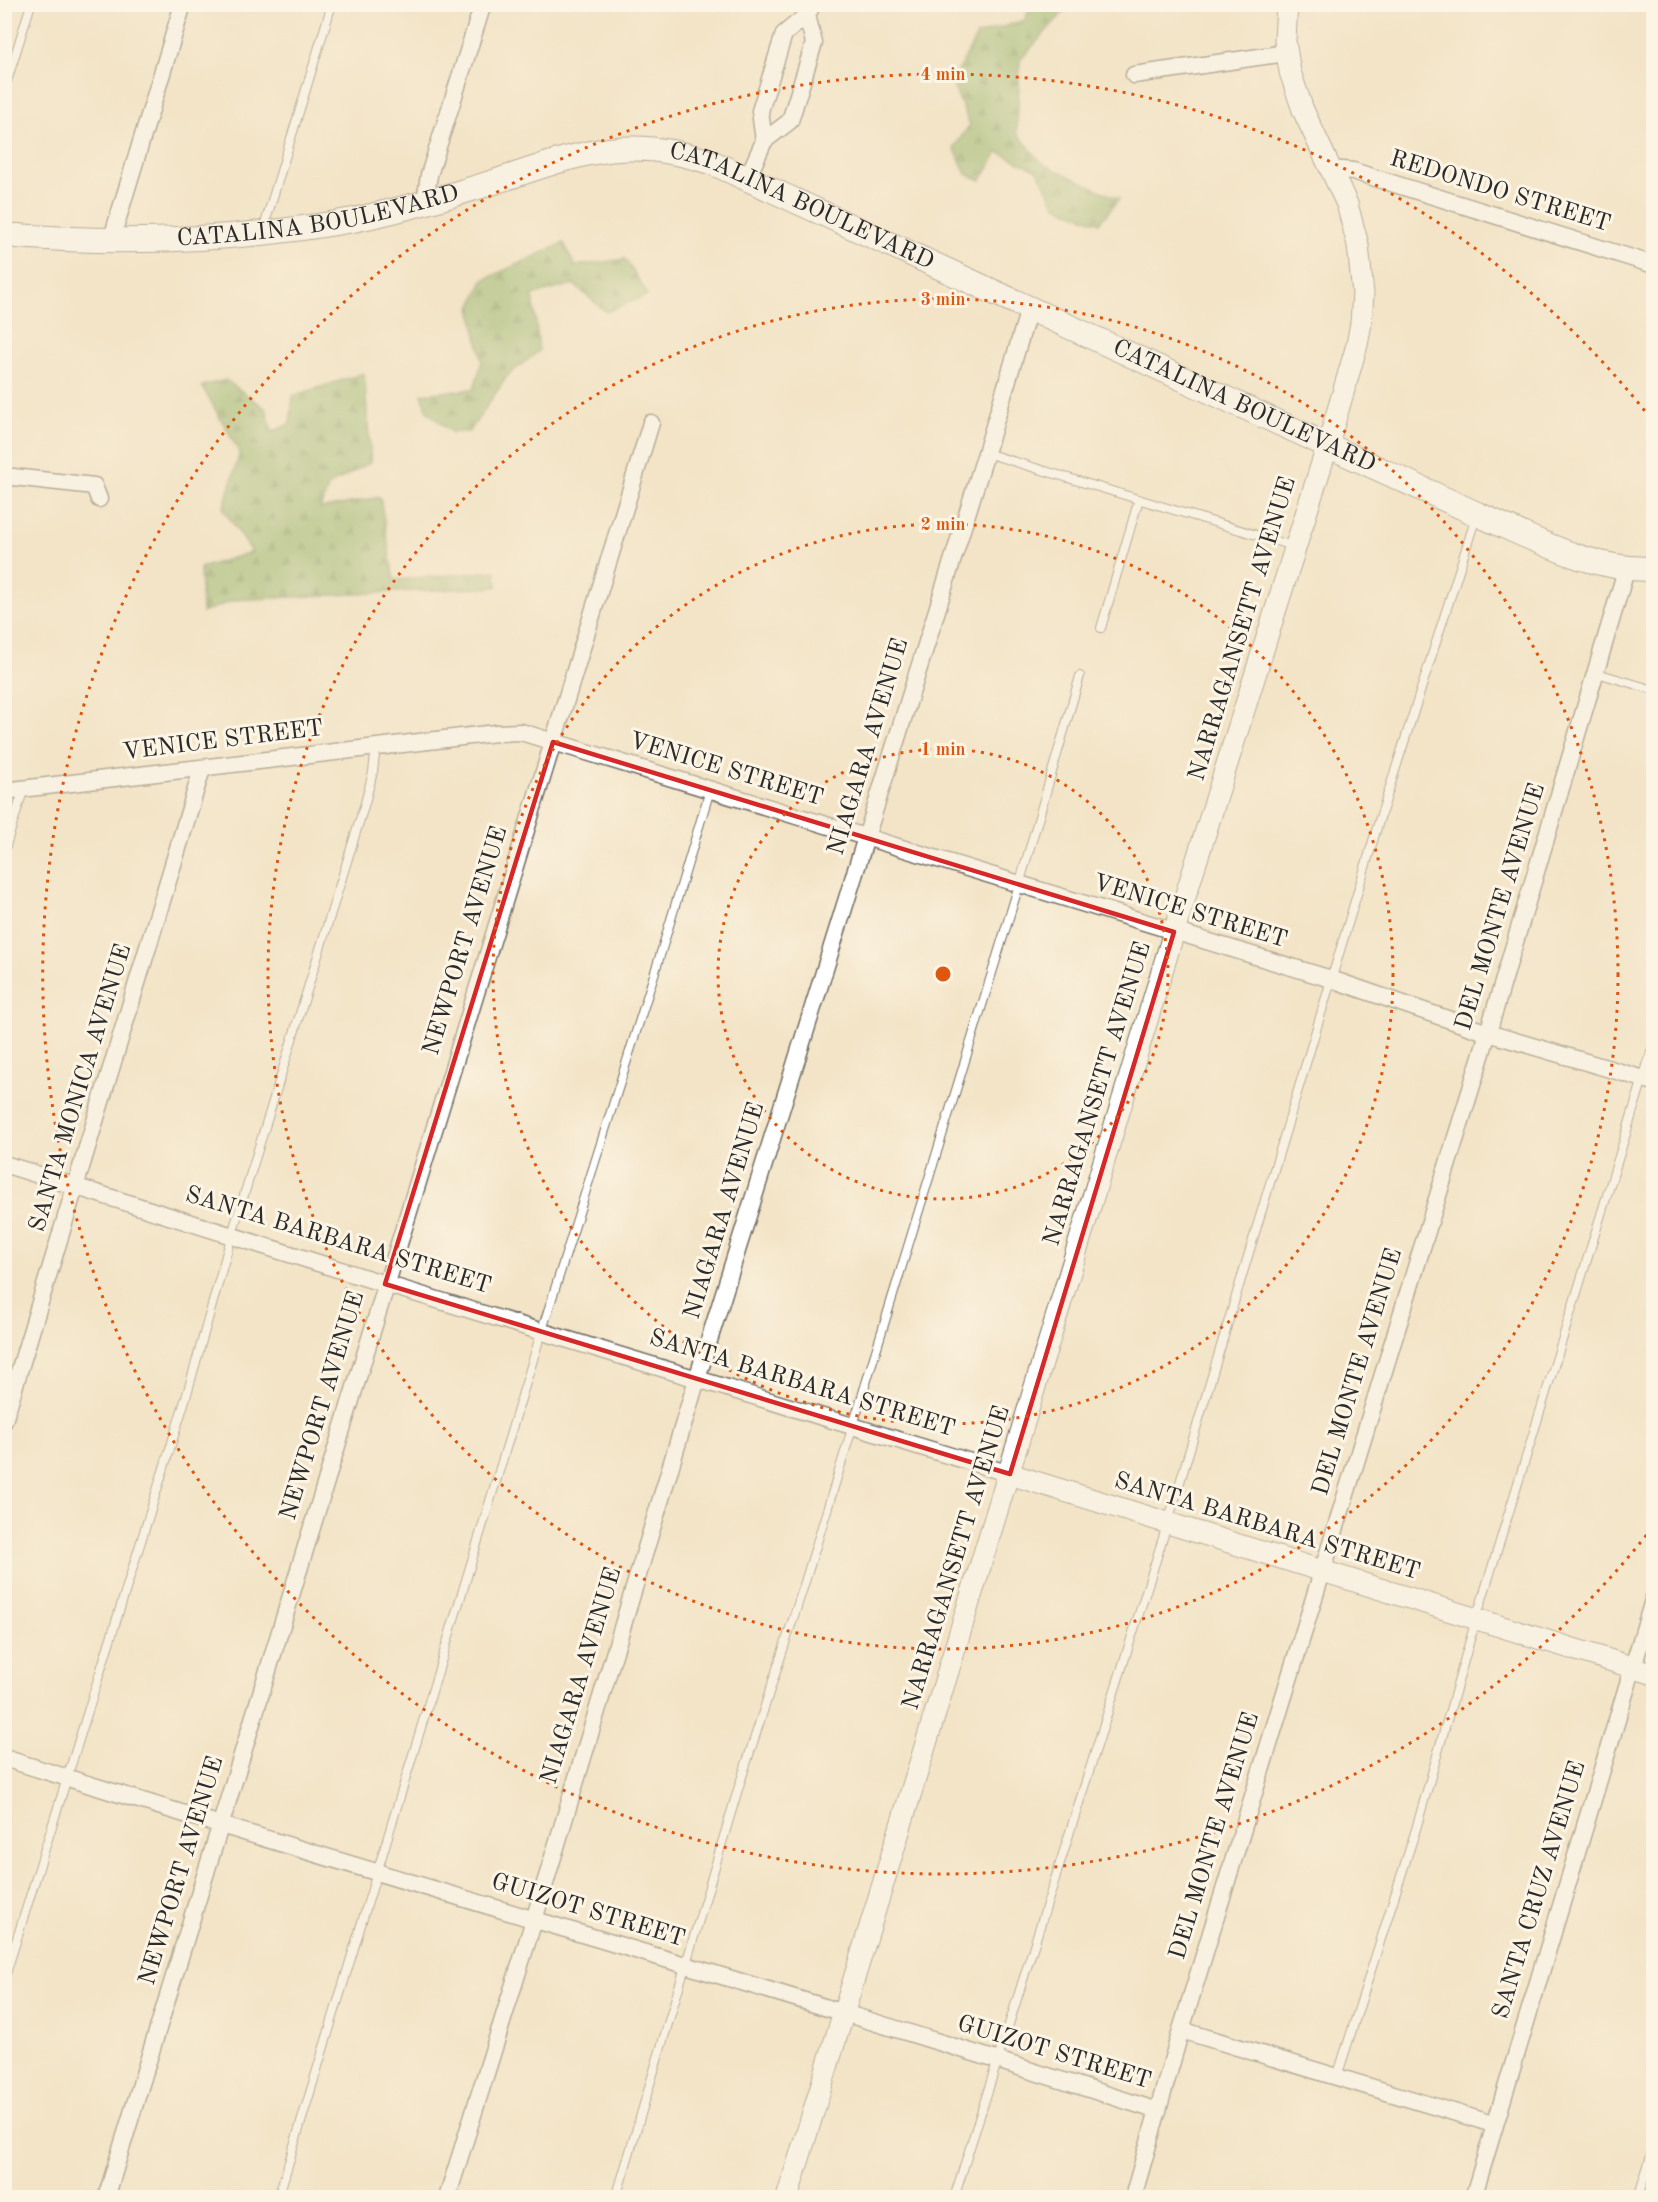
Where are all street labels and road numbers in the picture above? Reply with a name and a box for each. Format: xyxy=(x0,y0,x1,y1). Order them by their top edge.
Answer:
street label: CATALINA BOULEVARD xyxy=(667,140,937,275)
street label: REDONDO STREET xyxy=(1387,147,1613,237)
street label: CATALINA BOULEVARD xyxy=(176,181,462,251)
street label: CATALINA BOULEVARD xyxy=(1109,336,1379,478)
street label: NARRAGANSETT AVENUE xyxy=(1185,474,1301,784)
street label: NIAGARA AVENUE xyxy=(825,636,913,858)
street label: VENICE STREET xyxy=(121,717,325,765)
street label: VENICE STREET xyxy=(626,729,826,811)
street label: DEL MONTE AVENUE xyxy=(1452,781,1550,1033)
street label: NEWPORT AVENUE xyxy=(420,824,512,1058)
street label: VENICE STREET xyxy=(1090,871,1290,953)
street label: NARRAGANSETT AVENUE xyxy=(1040,939,1156,1249)
street label: SANTA MONICA AVENUE xyxy=(26,941,136,1235)
street label: NIAGARA AVENUE xyxy=(681,1100,769,1322)
street label: SANTA BARBARA STREET xyxy=(182,1183,494,1299)
street label: DEL MONTE AVENUE xyxy=(1309,1246,1407,1498)
street label: NEWPORT AVENUE xyxy=(277,1289,369,1523)
street label: SANTA BARBARA STREET xyxy=(646,1326,958,1442)
street label: NARRAGANSETT AVENUE xyxy=(899,1403,1015,1713)
street label: SANTA BARBARA STREET xyxy=(1111,1469,1423,1585)
street label: NIAGARA AVENUE xyxy=(538,1565,626,1787)
street label: DEL MONTE AVENUE xyxy=(1166,1710,1264,1962)
street label: NEWPORT AVENUE xyxy=(136,1754,228,1988)
street label: SANTA CRUZ AVENUE xyxy=(1489,1758,1591,2022)
street label: GUIZOT STREET xyxy=(488,1870,688,1952)
street label: GUIZOT STREET xyxy=(954,2012,1154,2094)

